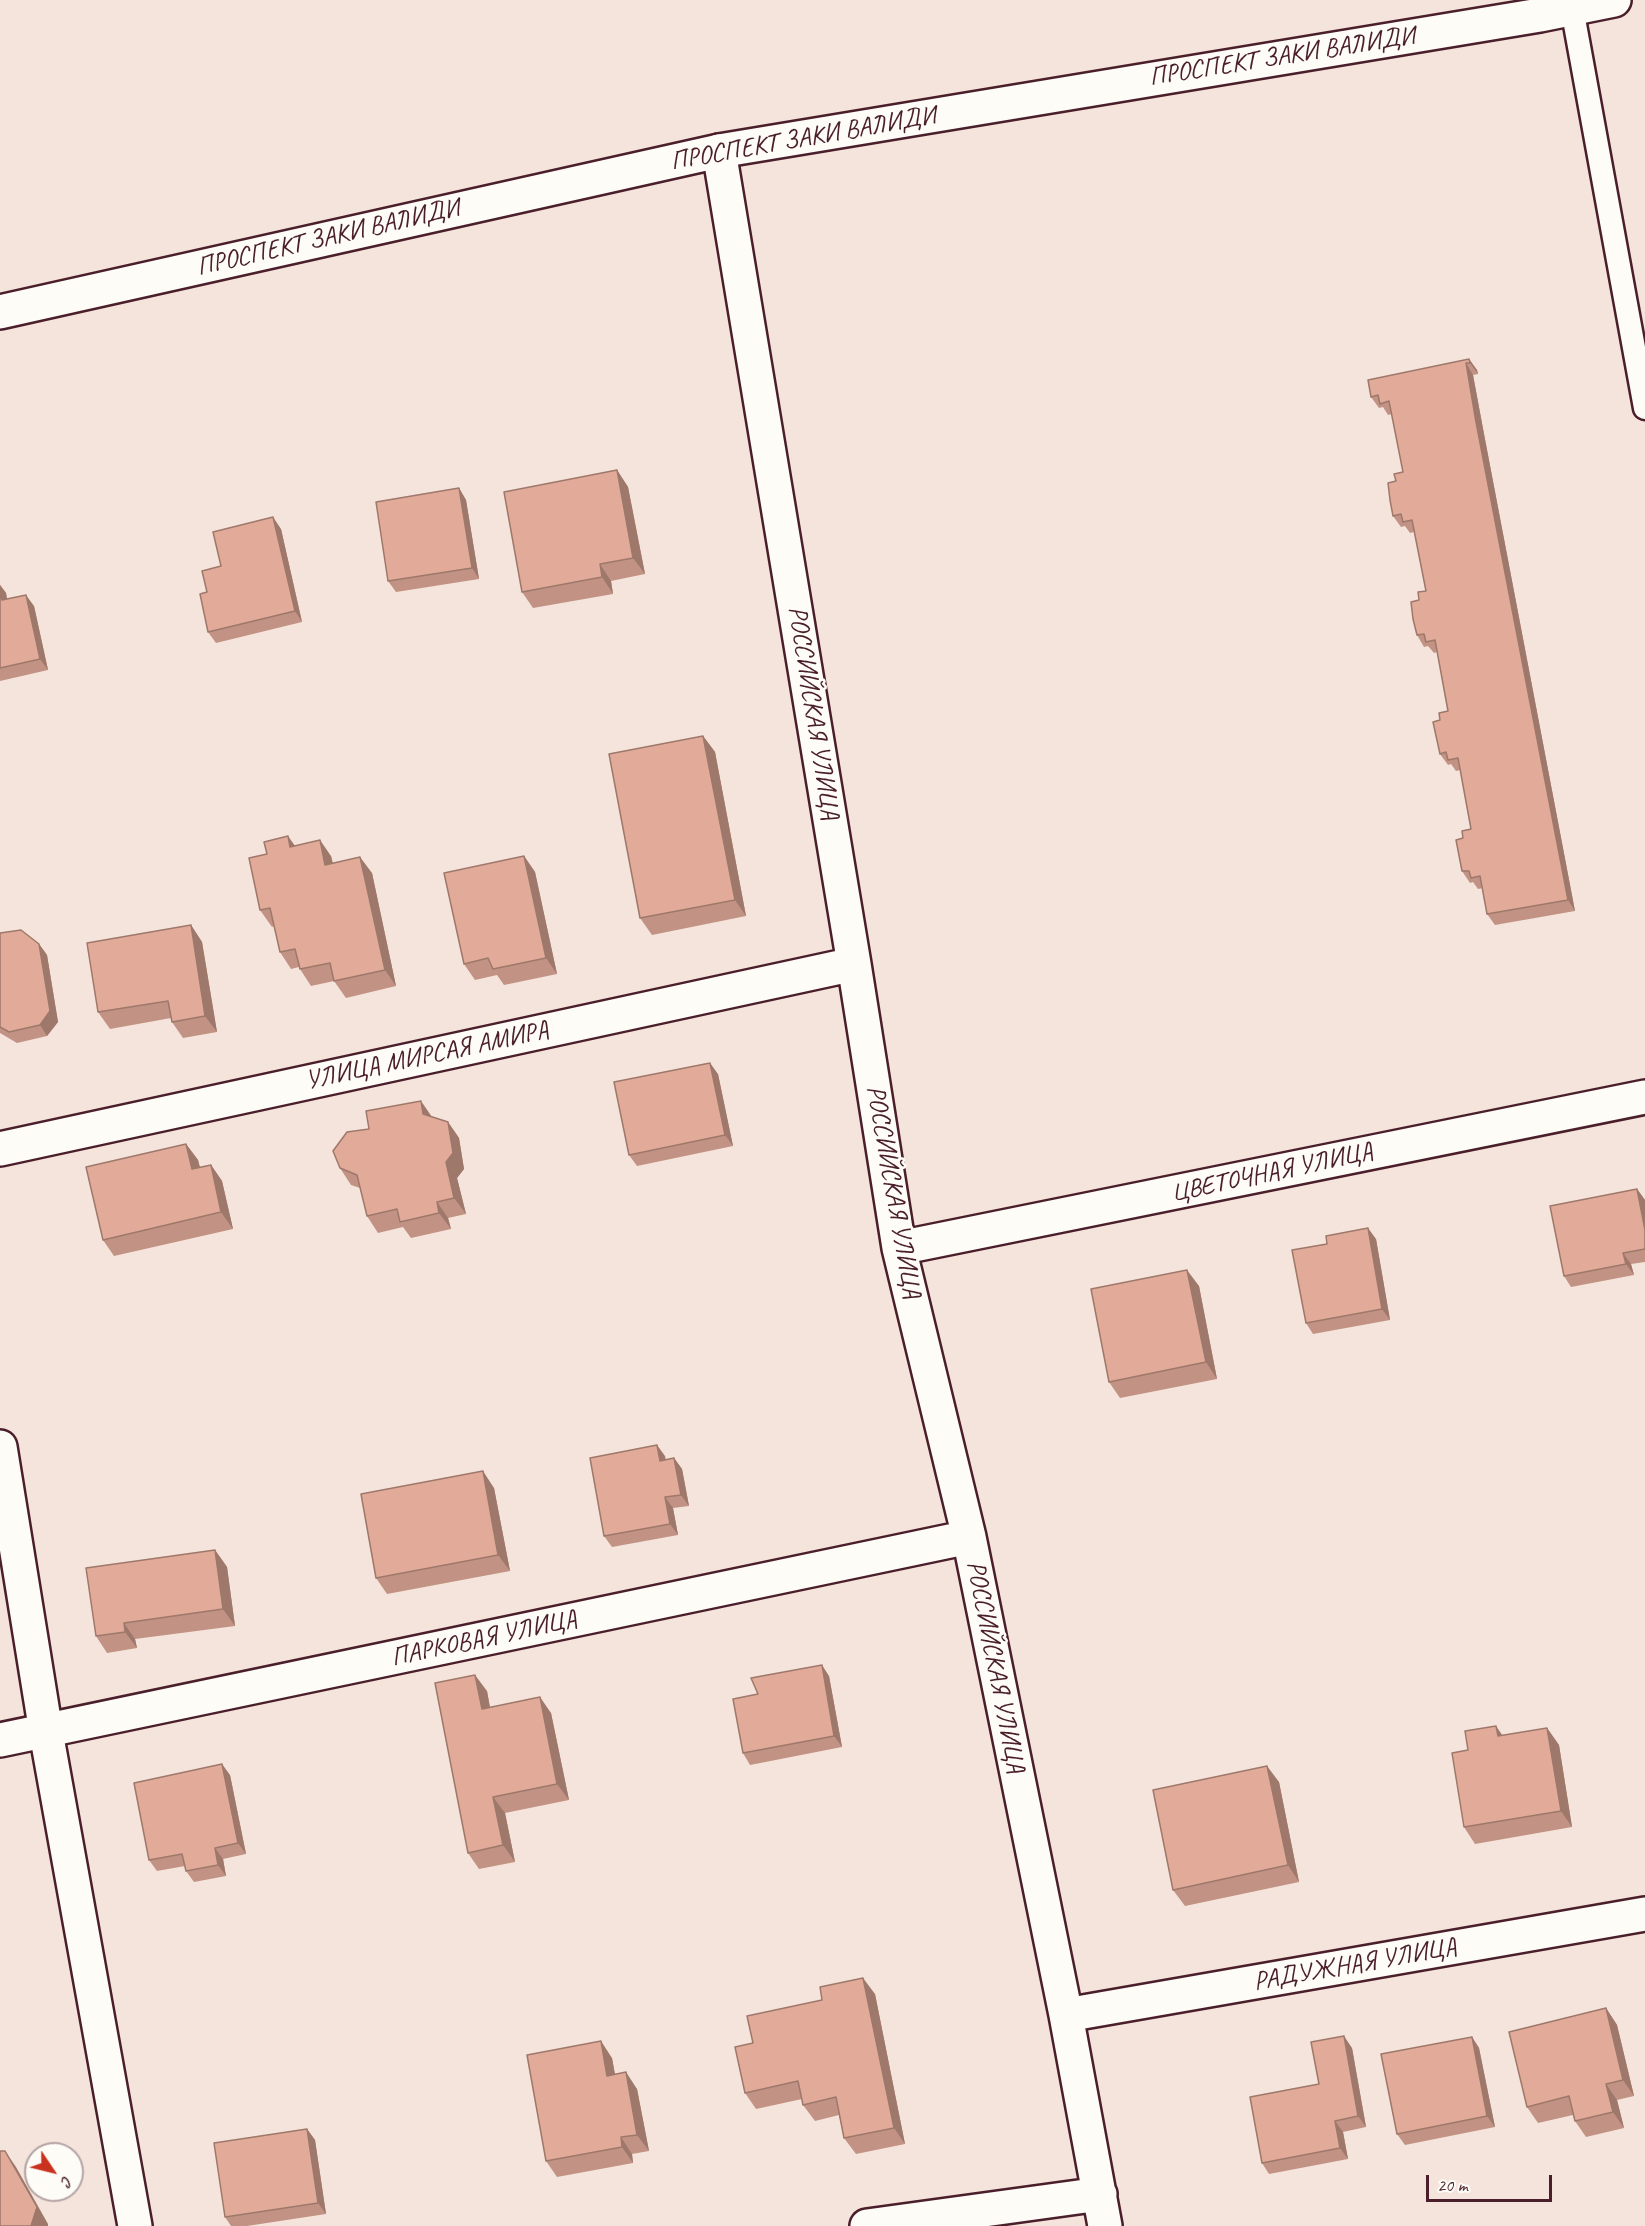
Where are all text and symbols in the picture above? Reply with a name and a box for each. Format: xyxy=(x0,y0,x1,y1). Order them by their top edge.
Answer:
street label: ПРОСПЕКТ ЗАКИ ВАЛИДИ xyxy=(1147,21,1417,93)
street label: ПРОСПЕКТ ЗАКИ ВАЛИДИ xyxy=(668,100,938,178)
street label: ПРОСПЕКТ ЗАКИ ВАЛИДИ xyxy=(194,193,462,283)
street label: РОССИЙСКАЯ УЛИЦА xyxy=(781,604,845,822)
street label: УЛИЦА МИРСАЯ АМИРА xyxy=(303,1015,551,1097)
street label: РОССИЙСКАЯ УЛИЦА xyxy=(859,1083,927,1301)
street label: ЦВЕТОЧНАЯ УЛИЦА xyxy=(1168,1136,1376,1210)
street label: РОССИЙСКАЯ УЛИЦА xyxy=(959,1558,1031,1776)
street label: ПАРКОВАЯ УЛИЦА xyxy=(388,1604,580,1674)
street label: РАДУЖНАЯ УЛИЦА xyxy=(1251,1932,1459,1998)
north arrow xyxy=(24,2142,84,2202)
scale bar xyxy=(1429,2163,1555,2201)
text: С xyxy=(57,2172,78,2190)
text: 20 m xyxy=(1437,2174,1468,2196)

